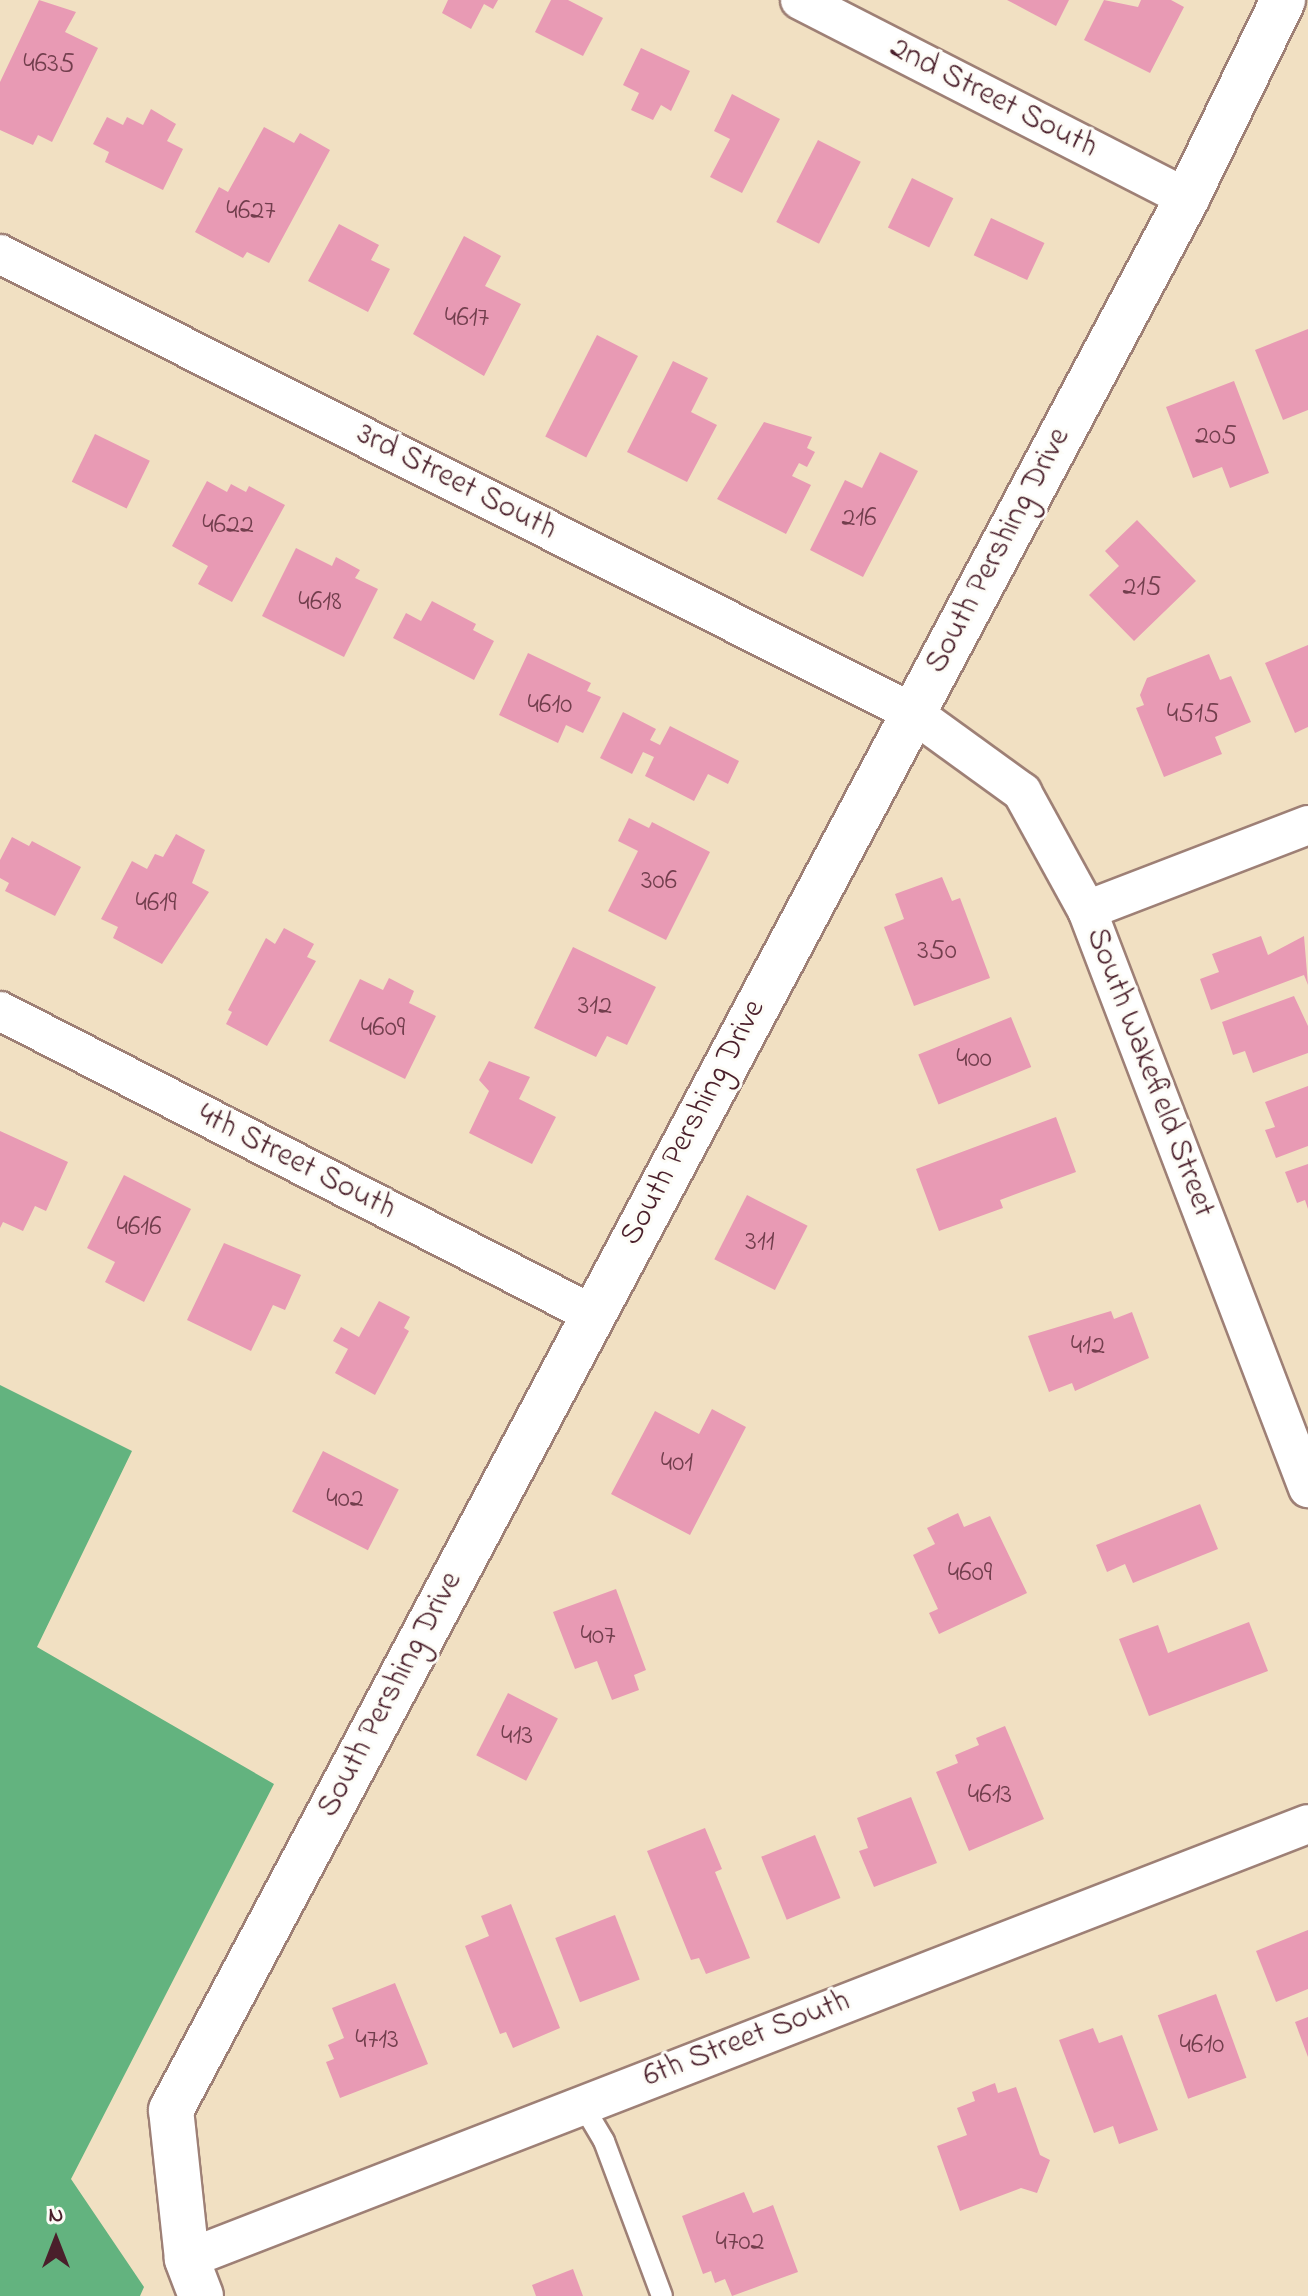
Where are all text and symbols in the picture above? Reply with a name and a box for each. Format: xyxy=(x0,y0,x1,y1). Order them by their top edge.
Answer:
street label: 2nd Street South xyxy=(883,30,1103,168)
house number: 4635 xyxy=(23,48,75,82)
house number: 4627 xyxy=(226,195,276,229)
house number: 4617 xyxy=(445,302,489,336)
street label: 3rd Street South xyxy=(350,416,562,550)
house number: 205 xyxy=(1195,420,1237,454)
street label: South Pershing Drive xyxy=(918,422,1080,680)
house number: 216 xyxy=(841,502,877,536)
house number: 4622 xyxy=(202,509,254,543)
house number: 215 xyxy=(1123,571,1161,605)
house number: 4618 xyxy=(298,586,342,620)
house number: 4610 xyxy=(528,689,572,723)
house number: 4515 xyxy=(1167,698,1219,732)
house number: 306 xyxy=(641,865,677,899)
house number: 4619 xyxy=(135,887,177,921)
street label: South Wakefield Street xyxy=(1076,923,1222,1223)
house number: 350 xyxy=(917,935,957,969)
house number: 312 xyxy=(578,990,612,1024)
street label: South Pershing Drive xyxy=(613,994,775,1252)
house number: 4609 xyxy=(361,1012,405,1046)
house number: 400 xyxy=(956,1043,992,1077)
street label: 4th Street South xyxy=(191,1097,401,1229)
house number: 4616 xyxy=(116,1211,162,1245)
house number: 311 xyxy=(745,1226,775,1260)
house number: 412 xyxy=(1071,1330,1105,1364)
house number: 401 xyxy=(661,1447,693,1481)
house number: 402 xyxy=(326,1483,364,1517)
house number: 4609 xyxy=(948,1557,992,1591)
street label: South Pershing Drive xyxy=(310,1566,472,1824)
house number: 407 xyxy=(580,1620,616,1654)
house number: 413 xyxy=(501,1720,533,1754)
house number: 4613 xyxy=(968,1779,1012,1813)
street label: 6th Street South xyxy=(638,1983,856,2097)
house number: 4713 xyxy=(355,2024,399,2058)
house number: 4610 xyxy=(1180,2029,1224,2063)
north arrow xyxy=(16,2200,96,2280)
text: N xyxy=(49,2200,63,2232)
house number: 4702 xyxy=(715,2226,765,2260)

